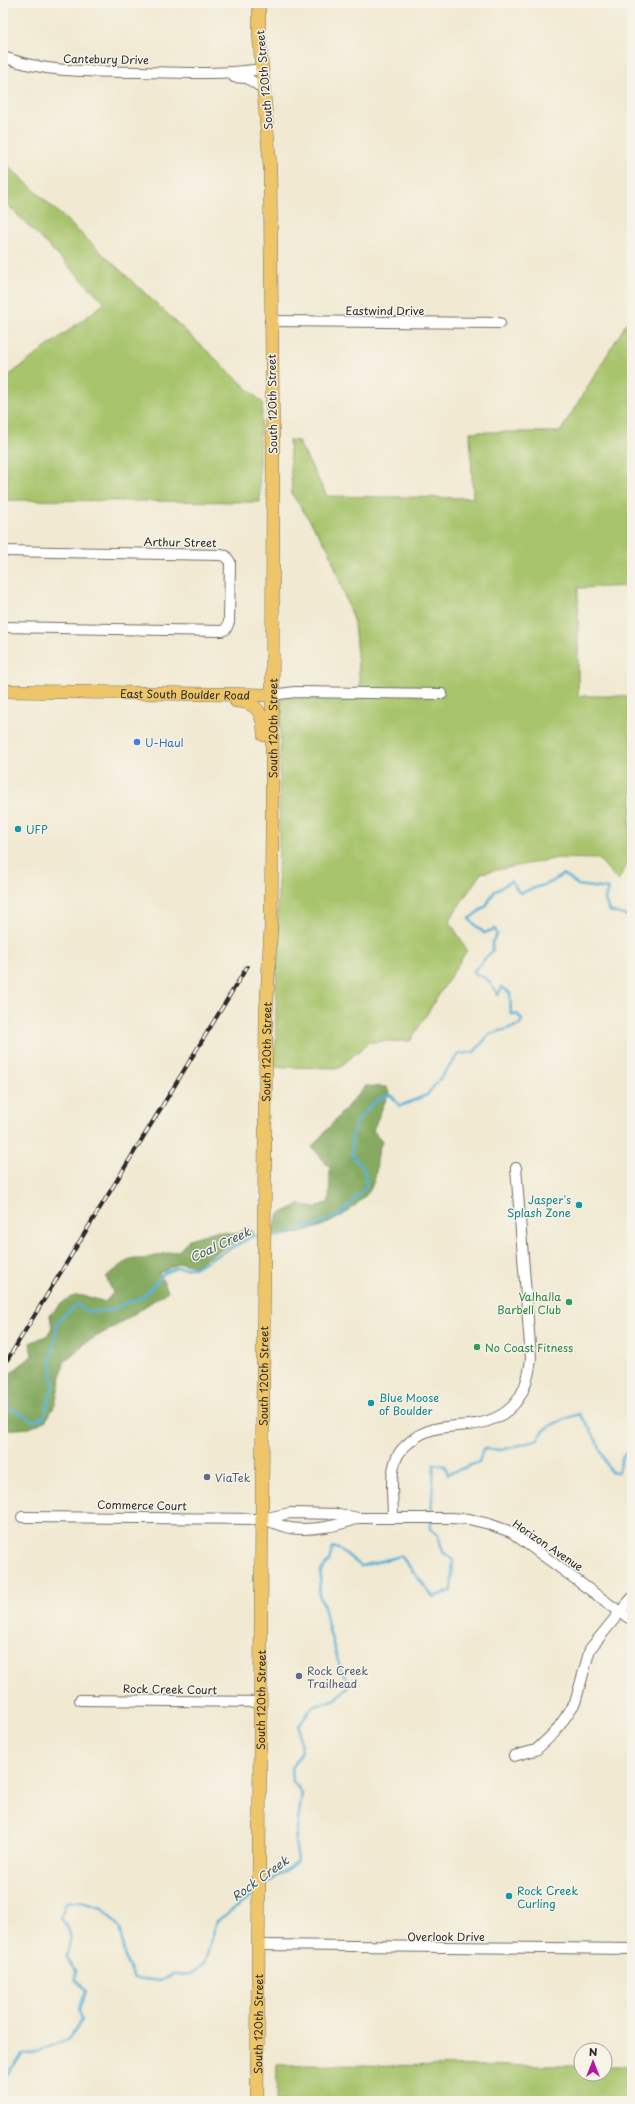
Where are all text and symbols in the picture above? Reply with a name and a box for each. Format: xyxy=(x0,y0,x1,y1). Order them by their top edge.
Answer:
street label: South 120th Street xyxy=(251,29,277,130)
street label: Cantebury Drive xyxy=(63,50,149,68)
street label: Eastwind Drive xyxy=(346,302,425,319)
street label: South 120th Street xyxy=(263,353,281,454)
street label: Arthur Street xyxy=(143,533,217,551)
street label: South 120th Street xyxy=(264,678,281,778)
street label: East South Boulder Road xyxy=(120,684,250,703)
place label: U-Haul xyxy=(145,734,184,751)
marker: U-Haul xyxy=(132,737,142,747)
place label: UFP xyxy=(26,821,48,838)
marker: UFP xyxy=(13,824,23,834)
street label: South 120th Street xyxy=(257,1001,275,1102)
place label: Jasper's Splash Zone xyxy=(507,1191,571,1221)
marker: Jasper's Splash Zone xyxy=(574,1200,584,1210)
water label: Coal Creek xyxy=(187,1222,254,1266)
place label: Valhalla Barbell Club xyxy=(497,1288,561,1318)
marker: Valhalla Barbell Club xyxy=(564,1297,574,1307)
street label: South 120th Street xyxy=(254,1325,272,1426)
place label: No Coast Fitness xyxy=(485,1339,573,1356)
marker: No Coast Fitness xyxy=(472,1342,482,1352)
place label: Blue Moose of Boulder xyxy=(379,1389,439,1419)
marker: Blue Moose of Boulder xyxy=(366,1398,376,1408)
place label: ViaTek xyxy=(215,1469,251,1486)
marker: ViaTek xyxy=(202,1472,212,1482)
street label: Commerce Court xyxy=(97,1496,187,1514)
street label: Horizon Avenue xyxy=(509,1515,587,1575)
street label: South 120th Street xyxy=(251,1649,269,1750)
place label: Rock Creek Trailhead xyxy=(307,1662,368,1692)
marker: Rock Creek Trailhead xyxy=(294,1671,304,1681)
street label: Rock Creek Court xyxy=(123,1680,218,1698)
water label: Rock Creek xyxy=(228,1851,293,1905)
place label: Rock Creek Curling xyxy=(517,1882,578,1912)
marker: Rock Creek Curling xyxy=(504,1891,514,1901)
street label: Overlook Drive xyxy=(407,1928,485,1945)
street label: South 120th Street xyxy=(249,1973,267,2074)
north arrow xyxy=(573,2042,613,2082)
text: N xyxy=(589,2043,598,2060)

